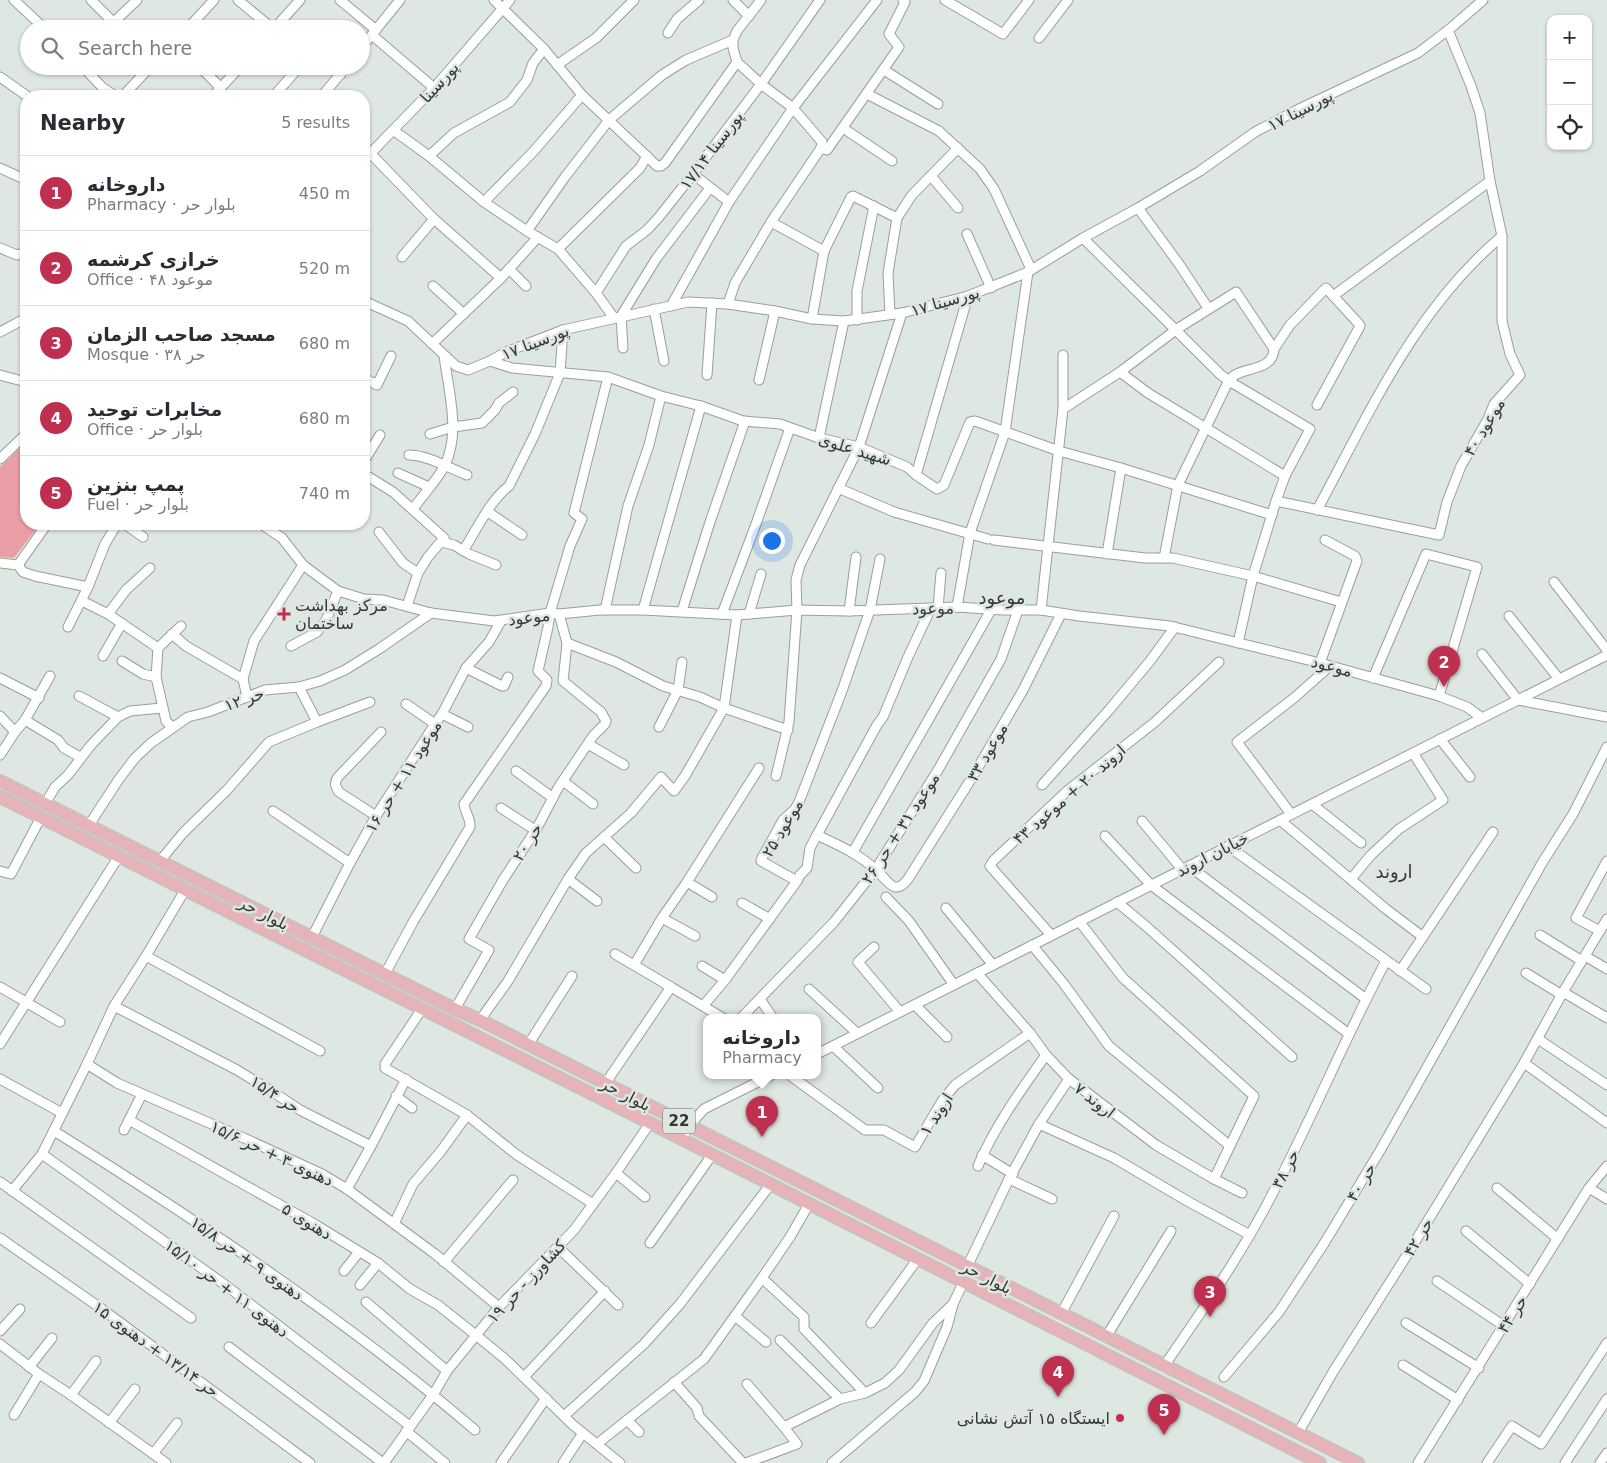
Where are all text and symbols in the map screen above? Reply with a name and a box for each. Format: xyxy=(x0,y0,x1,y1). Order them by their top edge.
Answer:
map controls xyxy=(1547,15,1592,150)
button: + xyxy=(1547,15,1592,60)
search box xyxy=(20,20,370,75)
icon: search xyxy=(38,34,66,62)
text: Search here xyxy=(78,37,192,59)
street label: پورسینا xyxy=(416,58,463,107)
button: − xyxy=(1547,60,1592,105)
street label: پورسینا ۱۷ xyxy=(1264,86,1336,136)
button: locate xyxy=(1547,105,1592,150)
street label: پورسینا ۱۷/۱۴ xyxy=(676,107,748,194)
text: Nearby xyxy=(40,111,125,135)
text: 5 results xyxy=(281,113,350,132)
text: داروخانه xyxy=(87,173,166,195)
text: 1 xyxy=(50,184,62,203)
text: 450 m xyxy=(299,184,350,203)
text: Pharmacy · بلوار حر xyxy=(87,195,236,214)
text: خرازی کرشمه xyxy=(87,248,220,270)
text: 2 xyxy=(50,259,62,278)
text: 520 m xyxy=(299,259,350,278)
text: Office · موعود ۴۸ xyxy=(87,270,213,289)
street label: پورسینا ۱۷ xyxy=(909,283,982,321)
street label: پورسینا ۱۷ xyxy=(499,321,572,365)
text: مسجد صاحب الزمان xyxy=(87,323,276,345)
text: 3 xyxy=(50,334,62,353)
text: 680 m xyxy=(299,334,350,353)
text: Mosque · حر ۳۸ xyxy=(87,345,205,364)
street label: موعود ۴۰ xyxy=(1460,395,1510,460)
text: مخابرات توحید xyxy=(87,398,222,420)
text: 4 xyxy=(50,409,62,428)
text: 680 m xyxy=(299,409,350,428)
text: Office · بلوار حر xyxy=(87,420,203,439)
street label: شهید علوی xyxy=(816,429,893,470)
text: پمپ بنزین xyxy=(87,473,185,495)
text: 5 xyxy=(50,484,62,503)
text: 740 m xyxy=(299,484,350,503)
text: Fuel · بلوار حر xyxy=(87,495,189,514)
your location xyxy=(759,528,785,554)
district label: موعود xyxy=(979,587,1026,609)
place label: مرکز بهداشت ساختمان xyxy=(295,596,388,633)
street label: موعود xyxy=(912,599,954,619)
street label: موعود xyxy=(507,606,551,630)
marker: مرکز بهداشت ساختمان xyxy=(277,607,291,621)
pin: 2 xyxy=(1428,646,1460,687)
street label: موعود xyxy=(1309,652,1355,682)
street label: حر ۱۲ xyxy=(222,684,267,716)
street label: موعود ۱۱ + حر ۱۶ xyxy=(361,717,446,836)
street label: موعود ۳۳ xyxy=(963,720,1013,785)
street label: اروند ۲۰ + موعود ۴۳ xyxy=(1009,740,1130,849)
street label: موعود ۳۱ + حر ۲۶ xyxy=(857,769,944,888)
street label: موعود ۲۵ xyxy=(758,796,808,861)
street label: حر ۲۰ xyxy=(509,820,547,865)
street label: خیابان اروند xyxy=(1173,828,1252,882)
district label: اروند xyxy=(1376,861,1412,883)
street label: بلوار حر xyxy=(234,892,292,935)
popup xyxy=(703,1014,821,1079)
text: داروخانه xyxy=(722,1026,801,1048)
text: Pharmacy xyxy=(722,1048,802,1067)
street label: حر ۱۵/۴ xyxy=(246,1071,303,1118)
street label: بلوار حر xyxy=(596,1073,654,1116)
street label: اروند ۷ xyxy=(1070,1079,1119,1123)
street label: اروند ۱ xyxy=(916,1090,958,1139)
pin: 1 xyxy=(746,1096,778,1137)
road number: 22 xyxy=(663,1108,695,1134)
street label: دهنوی ۳ + حر ۱۵/۶ xyxy=(207,1117,336,1191)
street label: حر ۳۸ xyxy=(1268,1147,1304,1192)
street label: حر ۴۰ xyxy=(1343,1160,1381,1205)
street label: دهنوی ۵ xyxy=(278,1199,335,1245)
street label: دهنوی ۹ + حر ۱۵/۸ xyxy=(186,1212,307,1305)
street label: حر ۴۲ xyxy=(1400,1215,1438,1260)
street label: دهنوی ۱۱ + حر ۱۵/۱۰ xyxy=(160,1235,293,1342)
street label: کشاورز - حر ۱۹ xyxy=(483,1236,571,1328)
street label: بلوار حر xyxy=(957,1256,1015,1299)
pin: 3 xyxy=(1194,1276,1226,1317)
street label: حر ۴۴ xyxy=(1494,1292,1532,1337)
street label: حر ۱۳/۱۴ + دهنوی ۱۵ xyxy=(89,1297,222,1402)
pin: 4 xyxy=(1042,1356,1074,1397)
pin: 5 xyxy=(1148,1394,1180,1435)
place label: ایستگاه ۱۵ آتش نشانی xyxy=(957,1409,1110,1429)
marker: ایستگاه ۱۵ آتش نشانی xyxy=(1114,1412,1126,1424)

